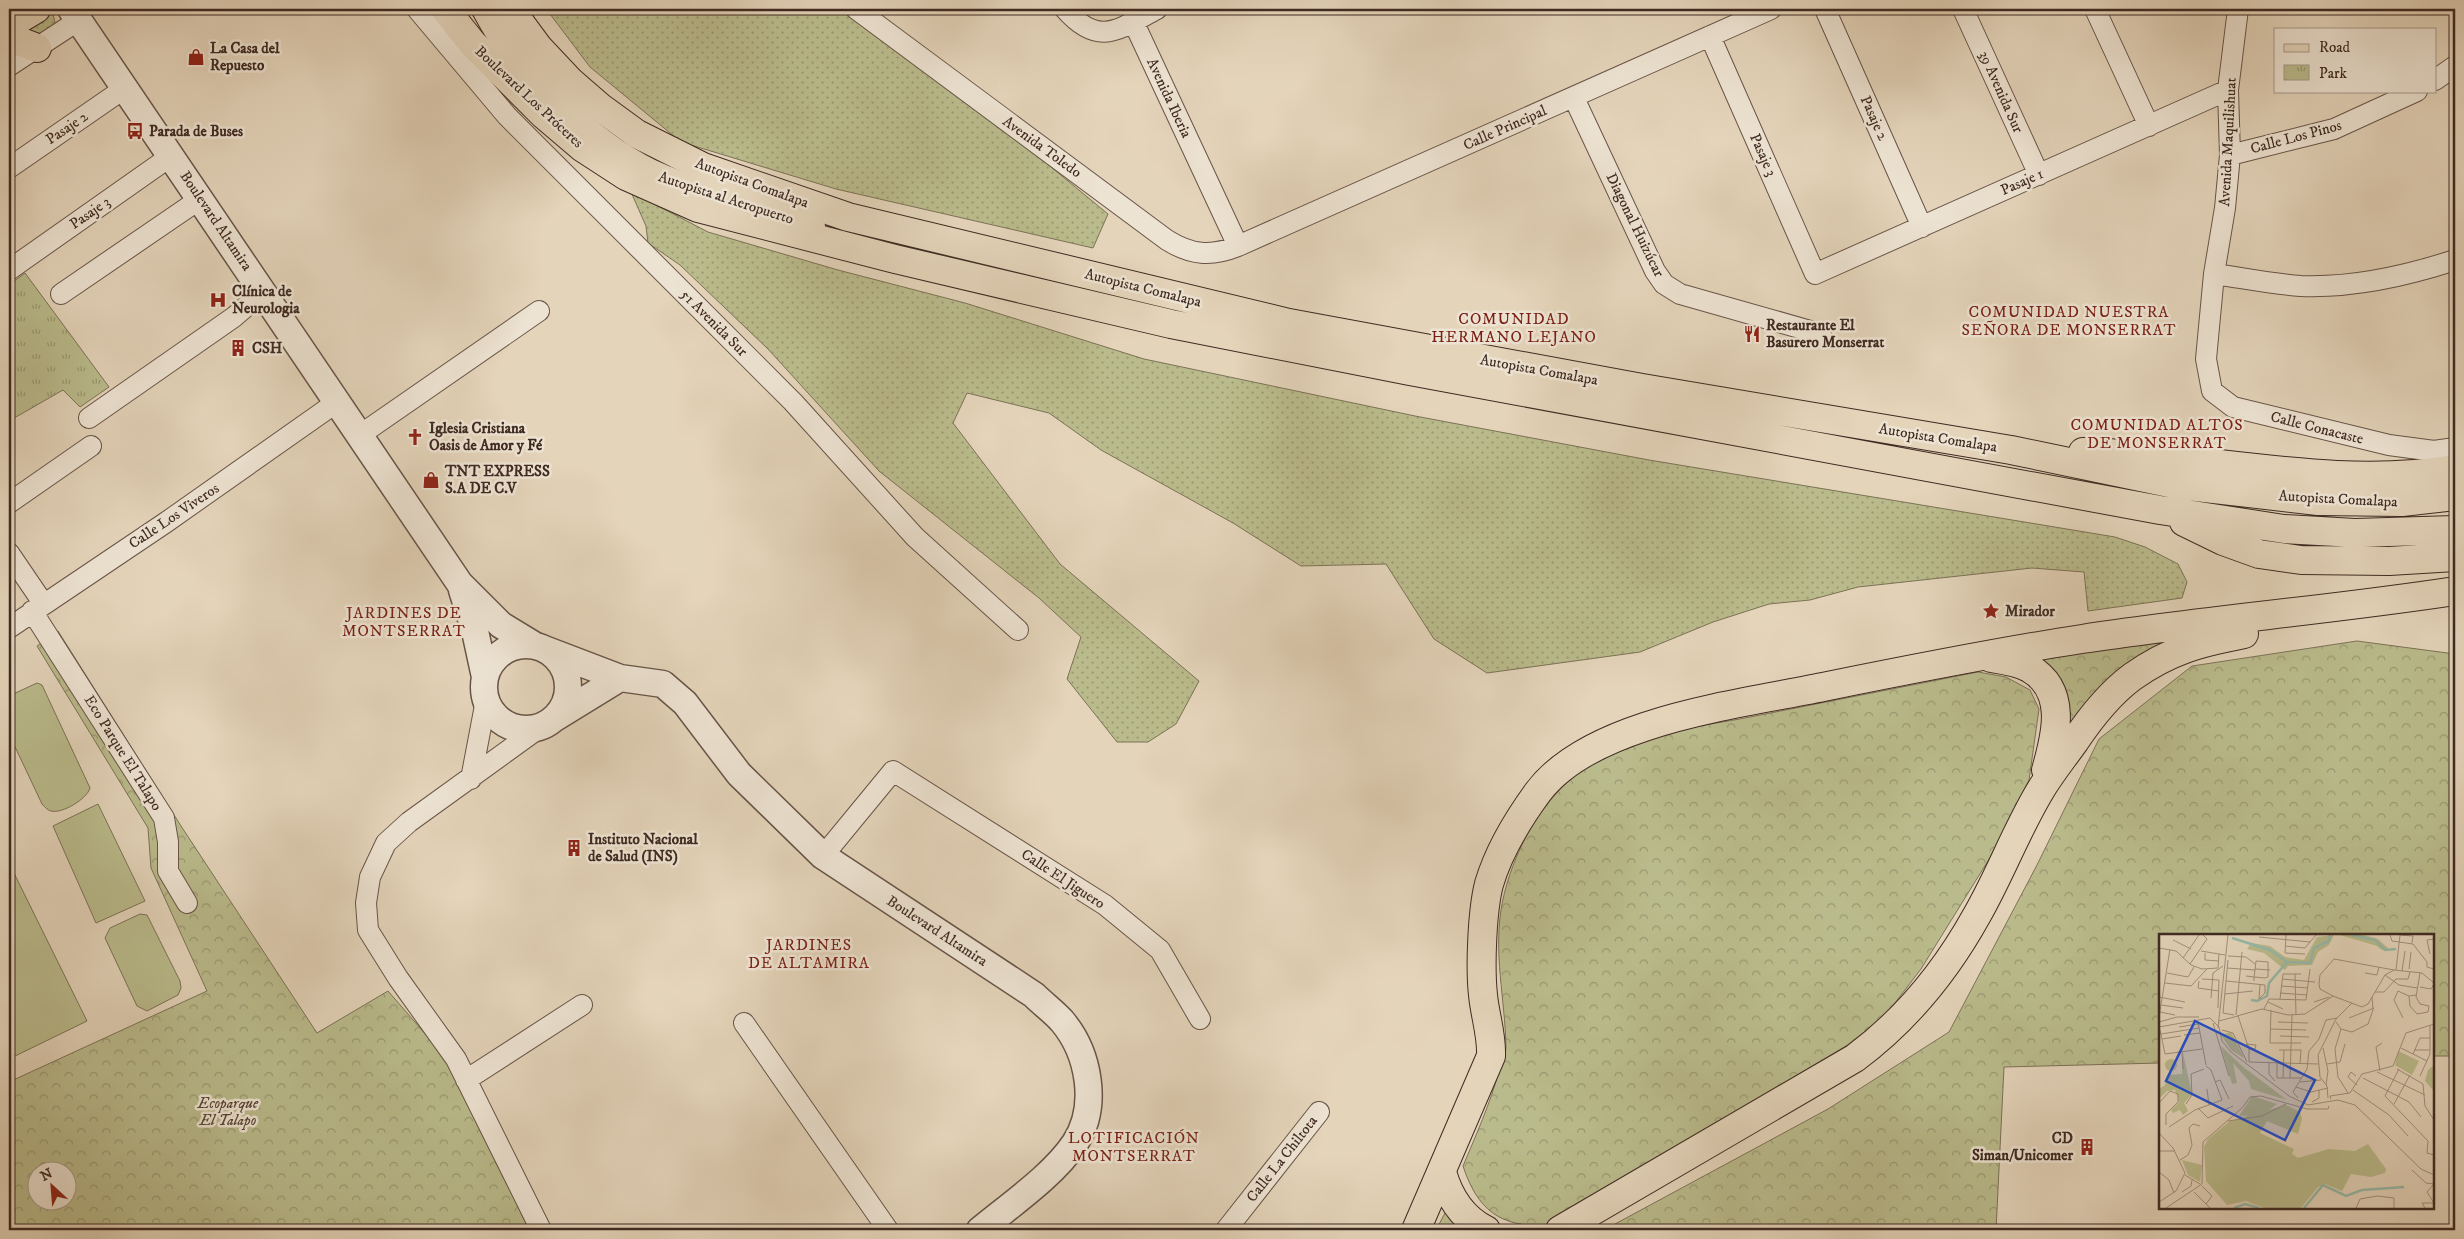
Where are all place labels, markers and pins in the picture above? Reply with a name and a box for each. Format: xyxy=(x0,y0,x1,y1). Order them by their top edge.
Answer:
place label: La Casa del Repuesto xyxy=(210,39,280,75)
shop icon: La Casa del Repuesto xyxy=(186,47,206,67)
bus stop icon: Parada de Buses xyxy=(125,121,145,141)
place label: Parada de Buses xyxy=(149,122,243,141)
place label: Clínica de Neurologia xyxy=(232,282,300,318)
hospital icon: Clínica de Neurologia xyxy=(208,290,228,310)
place label: Restaurante El Basurero Monserrat xyxy=(1766,316,1884,352)
restaurant icon: Restaurante El Basurero Monserrat xyxy=(1742,324,1762,344)
building icon: CSH xyxy=(228,338,248,358)
place label: CSH xyxy=(252,339,283,358)
place label: Iglesia Cristiana Oasis de Amor y Fé xyxy=(429,419,543,455)
church icon: Iglesia Cristiana Oasis de Amor y Fé xyxy=(405,427,425,447)
place label: TNT EXPRESS S.A DE C.V xyxy=(444,462,550,498)
shop icon: TNT EXPRESS S.A DE C.V xyxy=(421,470,441,490)
place icon: Mirador xyxy=(1981,601,2001,621)
place label: Mirador xyxy=(2005,602,2055,621)
place label: Instituto Nacional de Salud (INS) xyxy=(588,830,698,866)
building icon: Instituto Nacional de Salud (INS) xyxy=(564,838,584,858)
place label: CD Siman/Unicomer xyxy=(1972,1129,2073,1165)
building icon: CD Siman/Unicomer xyxy=(2077,1137,2097,1157)

